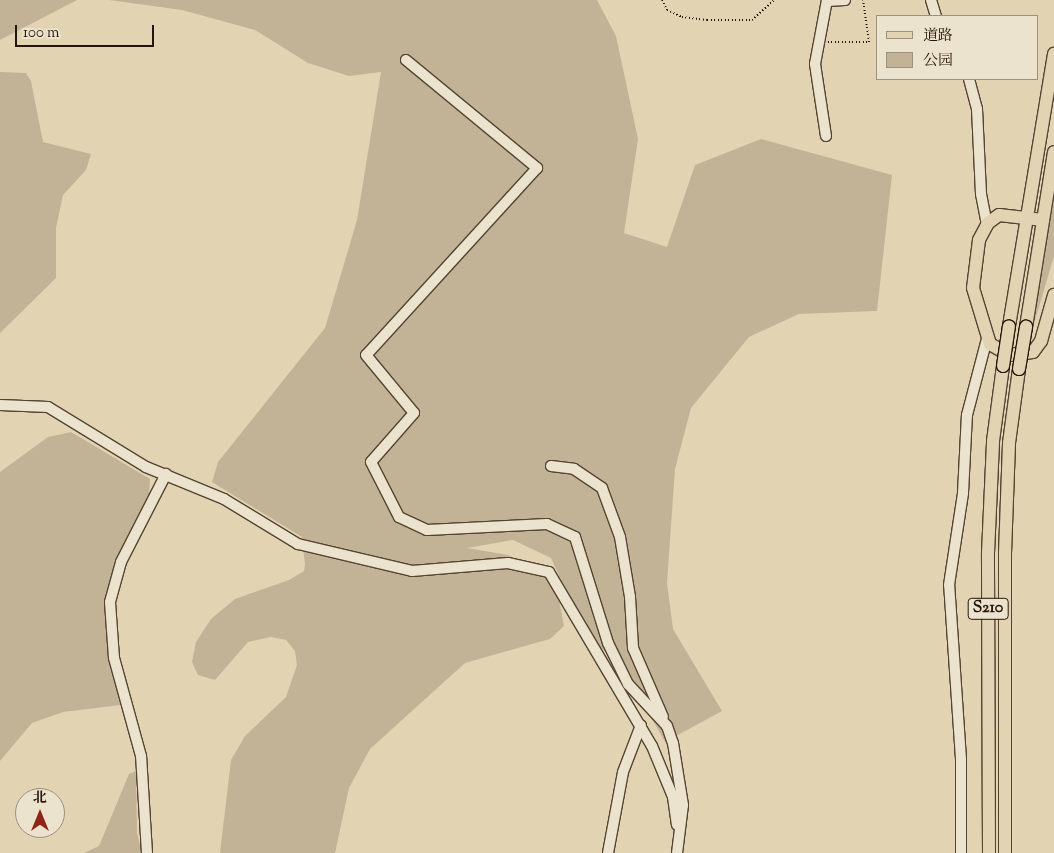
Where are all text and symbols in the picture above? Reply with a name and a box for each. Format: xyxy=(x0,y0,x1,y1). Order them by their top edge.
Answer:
scale bar xyxy=(18,15,156,47)
legend xyxy=(876,15,1039,80)
text: 100 m xyxy=(23,23,59,44)
text: 道路 xyxy=(923,26,953,47)
text: 公园 xyxy=(923,51,953,72)
road number: S210 xyxy=(967,596,1009,622)
north arrow xyxy=(15,788,65,838)
text: 北 xyxy=(33,789,47,809)

